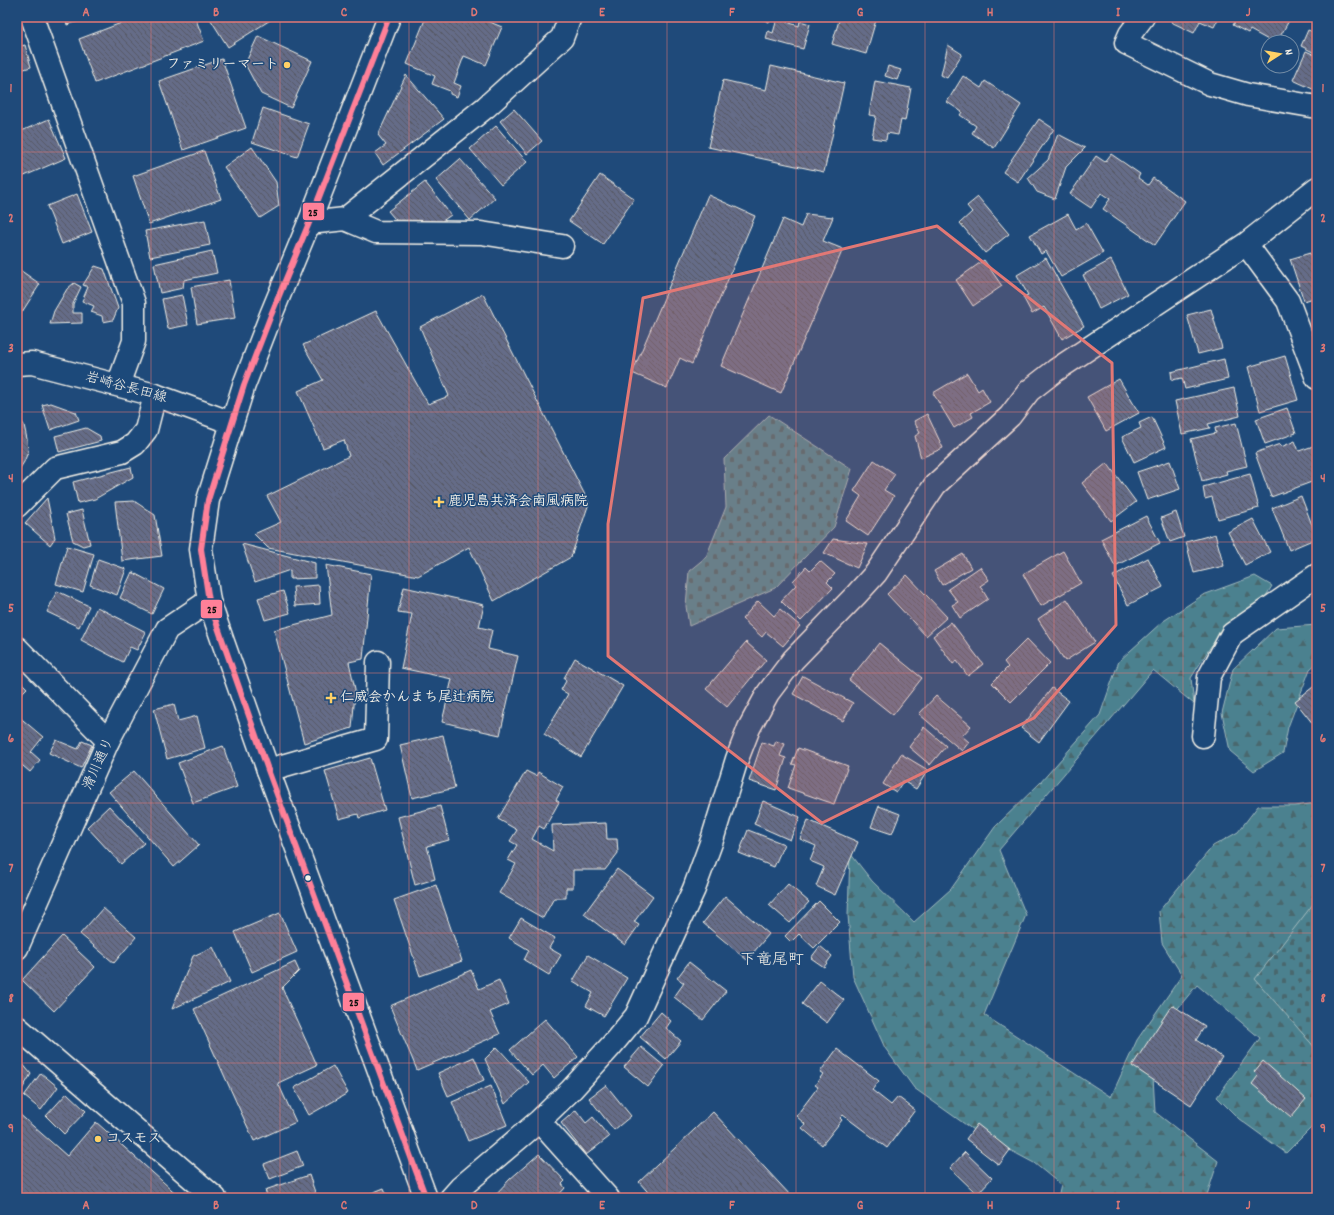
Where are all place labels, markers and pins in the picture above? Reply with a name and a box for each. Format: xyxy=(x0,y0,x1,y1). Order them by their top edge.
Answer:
place label: ファミリーマート xyxy=(166,55,279,75)
marker: ファミリーマート xyxy=(282,60,292,70)
place label: 鹿児島共済会南風病院 xyxy=(448,492,588,512)
marker: 鹿児島共済会南風病院 xyxy=(433,496,445,508)
place label: 仁威会かんまち尾辻病院 xyxy=(340,688,494,708)
marker: 仁威会かんまち尾辻病院 xyxy=(325,692,337,704)
unlabelled marker xyxy=(303,873,313,883)
place label: コスモス xyxy=(106,1129,161,1149)
marker: コスモス xyxy=(93,1134,103,1144)

